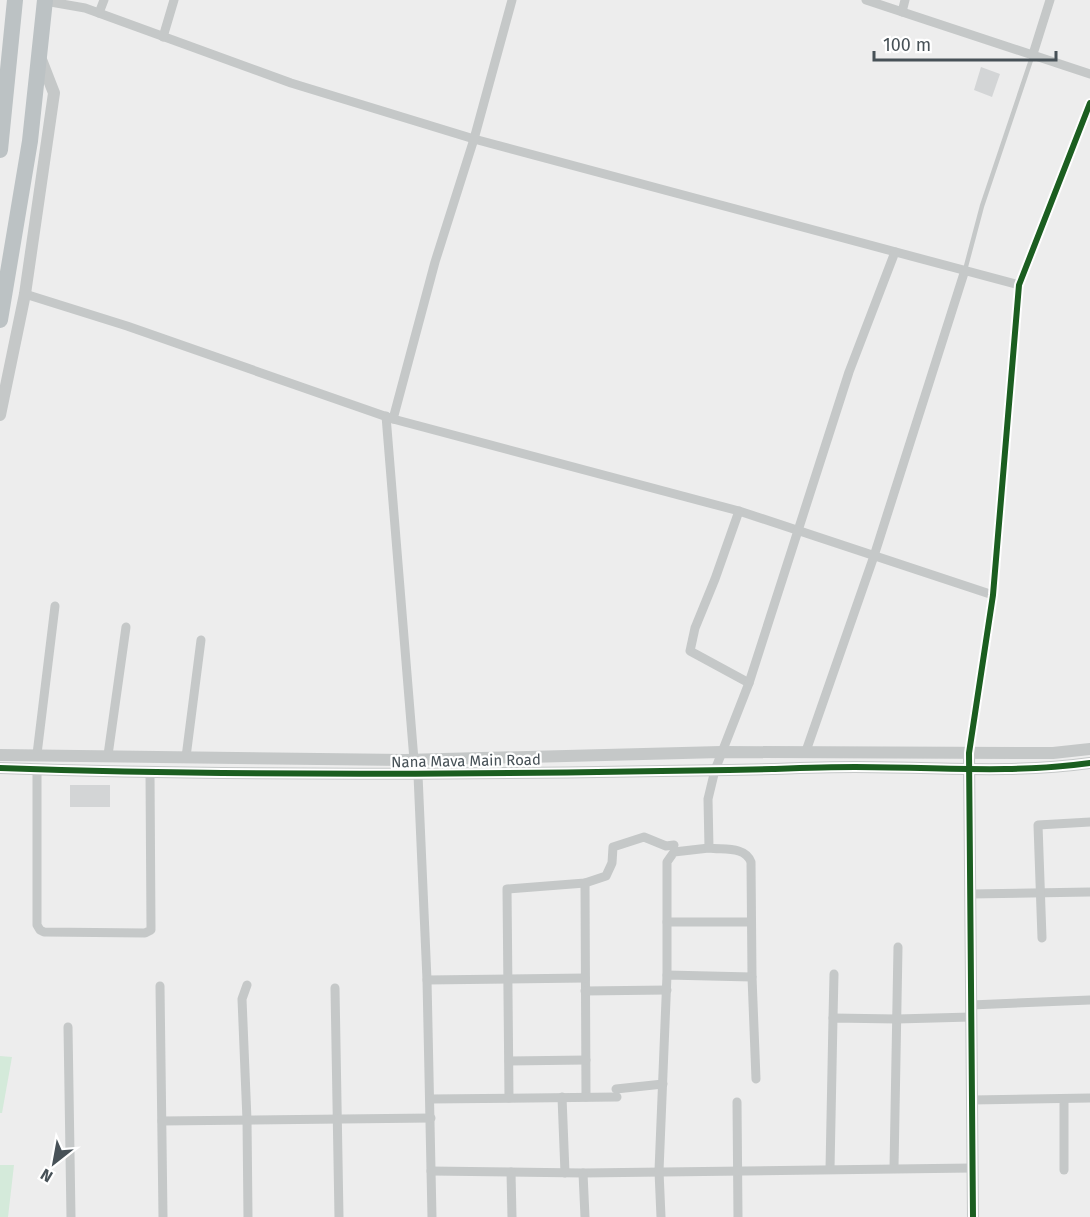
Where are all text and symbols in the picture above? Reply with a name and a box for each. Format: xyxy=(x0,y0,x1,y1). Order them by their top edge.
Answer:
scale bar xyxy=(874,24,1056,62)
text: 100 m xyxy=(883,34,931,56)
street label: Nana Mava Main Road xyxy=(391,751,541,771)
north arrow xyxy=(24,1133,84,1193)
text: N xyxy=(37,1165,56,1186)

